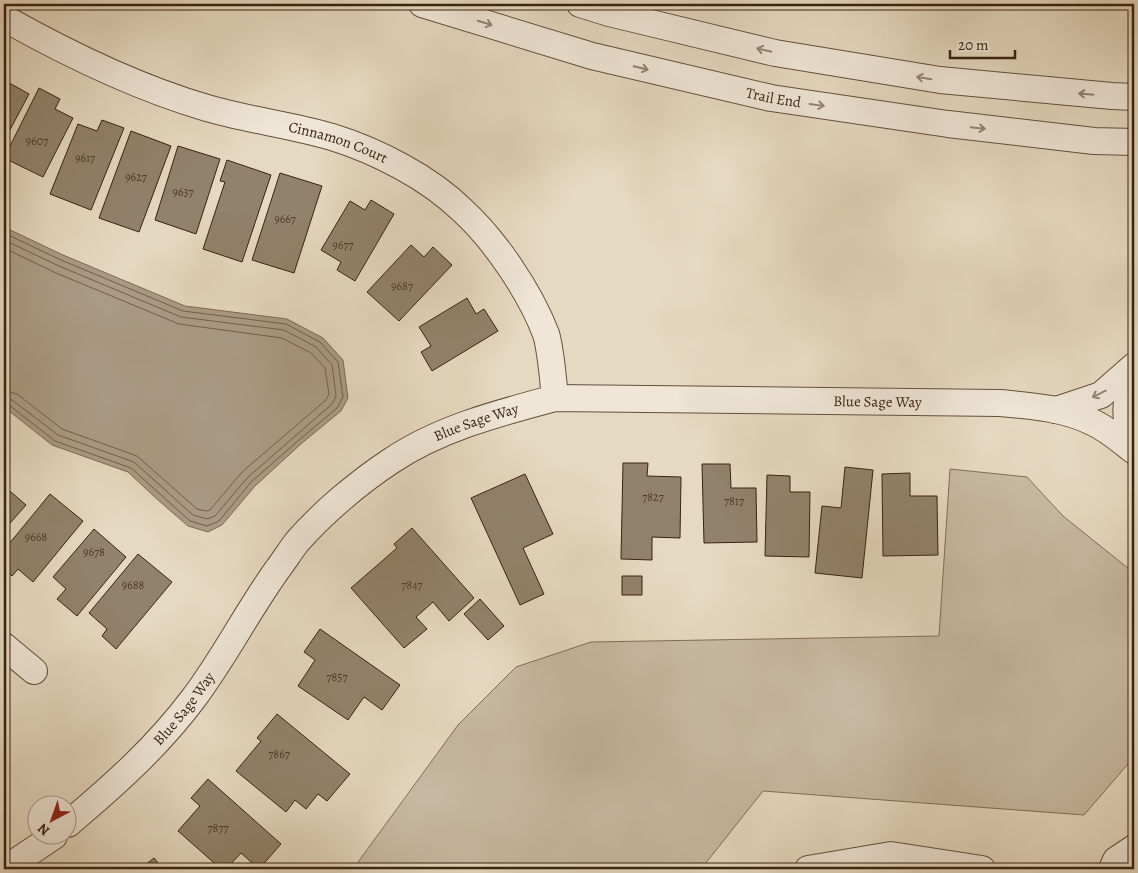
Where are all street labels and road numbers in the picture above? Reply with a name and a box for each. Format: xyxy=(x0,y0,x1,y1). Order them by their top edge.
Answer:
street label: Trail End xyxy=(744,82,803,112)
street label: Cinnamon Court xyxy=(287,117,391,168)
street label: Blue Sage Way xyxy=(833,391,922,412)
street label: Blue Sage Way xyxy=(430,398,521,446)
street label: Blue Sage Way xyxy=(149,668,219,750)

